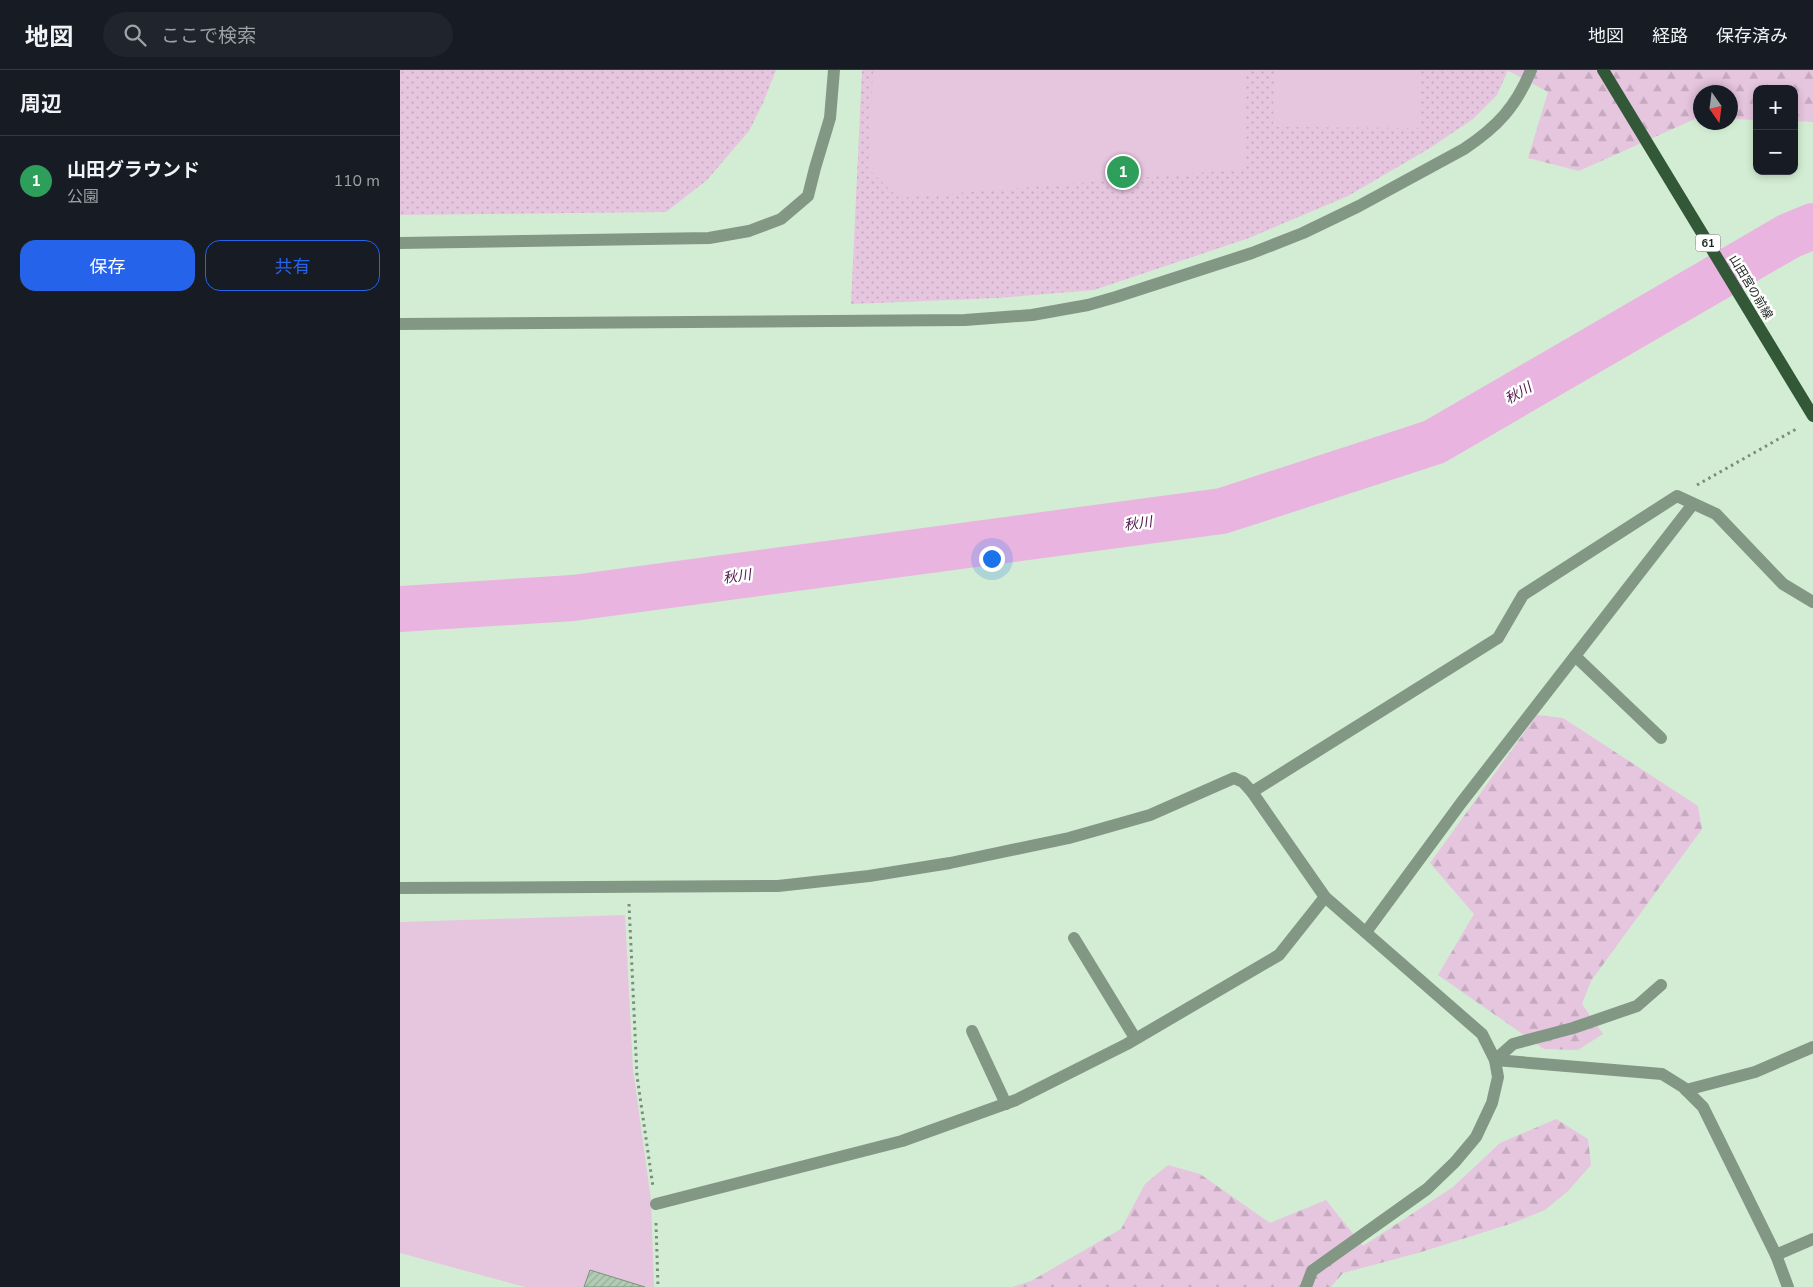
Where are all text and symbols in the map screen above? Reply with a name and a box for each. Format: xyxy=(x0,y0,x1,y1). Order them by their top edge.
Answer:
search box xyxy=(103,12,453,57)
text: 地図 xyxy=(25,21,73,53)
icon: search xyxy=(121,21,149,49)
text: ここで検索 xyxy=(161,23,256,49)
text: 地図 xyxy=(1588,24,1624,48)
text: 経路 xyxy=(1652,24,1688,48)
text: 保存済み xyxy=(1716,24,1788,48)
north arrow xyxy=(1693,85,1738,130)
map controls xyxy=(1753,85,1798,175)
button: + xyxy=(1753,85,1798,130)
text: 周辺 xyxy=(20,90,62,118)
button: − xyxy=(1753,130,1798,175)
pin: 1 xyxy=(1107,153,1139,191)
text: 山田グラウンド xyxy=(67,157,200,183)
text: 1 xyxy=(31,170,41,192)
text: 110 m xyxy=(333,170,380,192)
text: 公園 xyxy=(67,186,99,208)
road number: 61 xyxy=(1696,234,1720,252)
button: 保存 xyxy=(20,240,195,291)
button: 共有 xyxy=(205,240,380,291)
street label: 山田宮の前線 xyxy=(1726,252,1776,322)
water label: 秋川 xyxy=(1501,377,1537,409)
water label: 秋川 xyxy=(1123,512,1155,535)
your location xyxy=(979,546,1005,572)
water label: 秋川 xyxy=(722,565,754,588)

